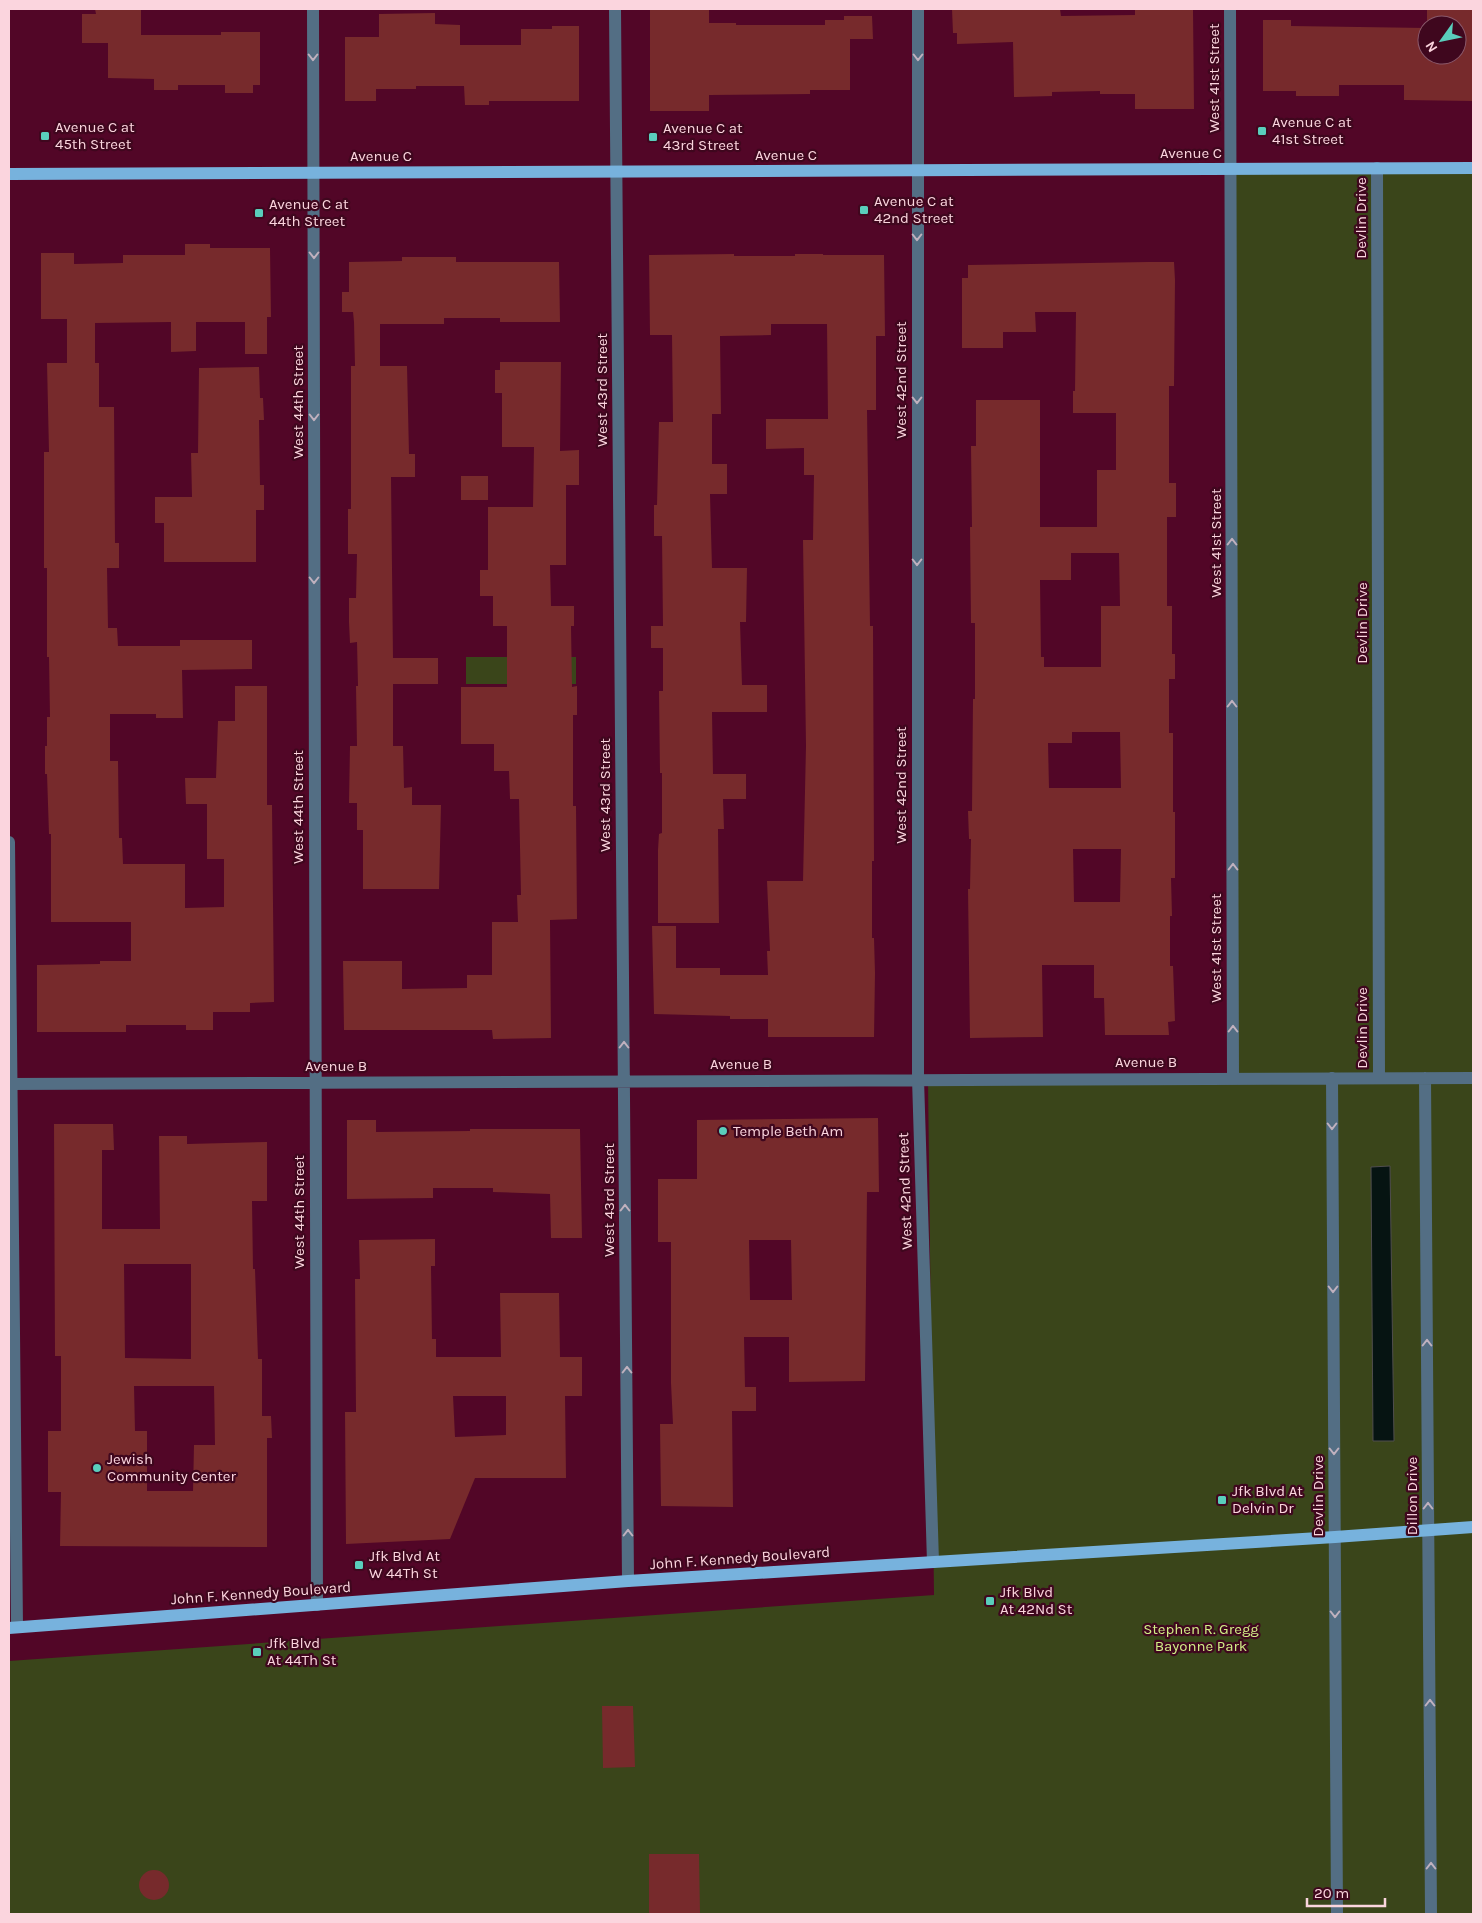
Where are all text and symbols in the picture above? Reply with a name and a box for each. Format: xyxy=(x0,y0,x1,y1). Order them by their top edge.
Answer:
north arrow xyxy=(1417,15,1467,65)
street label: West 41st Street xyxy=(1205,23,1223,133)
text: N xyxy=(1422,38,1441,56)
one-way arrow xyxy=(308,54,318,62)
one-way arrow xyxy=(913,54,923,62)
place label: Avenue C at 41st Street xyxy=(1272,113,1352,148)
place label: Avenue C at 45th Street xyxy=(55,118,135,153)
place label: Avenue C at 43rd Street xyxy=(663,119,743,154)
marker: Avenue C at 41st Street xyxy=(1256,125,1268,137)
marker: Avenue C at 45th Street xyxy=(39,130,51,142)
marker: Avenue C at 43rd Street xyxy=(647,131,659,143)
street label: Avenue C xyxy=(1160,144,1222,162)
street label: Avenue C xyxy=(755,146,817,164)
street label: Avenue C xyxy=(350,147,412,165)
street label: Devlin Drive xyxy=(1352,177,1370,259)
place label: Avenue C at 42nd Street xyxy=(874,192,954,227)
place label: Avenue C at 44th Street xyxy=(269,195,349,230)
marker: Avenue C at 42nd Street xyxy=(858,204,870,216)
marker: Avenue C at 44th Street xyxy=(253,207,265,219)
one-way arrow xyxy=(912,234,922,242)
one-way arrow xyxy=(309,252,319,259)
street label: West 42nd Street xyxy=(892,321,910,439)
street label: West 43rd Street xyxy=(593,333,611,447)
street label: West 44th Street xyxy=(289,345,307,459)
one-way arrow xyxy=(912,396,922,404)
one-way arrow xyxy=(309,414,319,422)
street label: West 41st Street xyxy=(1207,488,1225,598)
one-way arrow xyxy=(1227,537,1237,545)
one-way arrow xyxy=(912,559,922,567)
one-way arrow xyxy=(309,576,319,584)
street label: Devlin Drive xyxy=(1353,582,1371,664)
one-way arrow xyxy=(1227,700,1237,708)
street label: West 42nd Street xyxy=(892,726,910,844)
street label: West 43rd Street xyxy=(596,738,614,852)
street label: West 44th Street xyxy=(289,750,307,864)
one-way arrow xyxy=(1228,862,1238,870)
street label: West 41st Street xyxy=(1207,893,1225,1003)
street label: Devlin Drive xyxy=(1353,987,1371,1069)
one-way arrow xyxy=(1228,1025,1238,1032)
one-way arrow xyxy=(619,1041,629,1049)
street label: Avenue B xyxy=(1115,1053,1177,1071)
street label: Avenue B xyxy=(710,1055,772,1073)
street label: Avenue B xyxy=(305,1057,367,1075)
place label: Temple Beth Am xyxy=(733,1122,843,1140)
one-way arrow xyxy=(1327,1123,1337,1131)
marker: Temple Beth Am xyxy=(717,1125,729,1137)
street label: West 42nd Street xyxy=(894,1132,916,1250)
street label: West 43rd Street xyxy=(600,1143,618,1257)
street label: West 44th Street xyxy=(290,1155,308,1269)
one-way arrow xyxy=(620,1204,630,1212)
one-way arrow xyxy=(1328,1286,1338,1293)
one-way arrow xyxy=(1422,1339,1432,1346)
one-way arrow xyxy=(621,1366,632,1374)
one-way arrow xyxy=(1329,1448,1339,1456)
place label: Jewish Community Center xyxy=(107,1450,237,1485)
street label: Devlin Drive xyxy=(1309,1455,1327,1537)
street label: Dillon Drive xyxy=(1403,1457,1421,1535)
marker: Jewish Community Center xyxy=(91,1462,103,1474)
place label: Jfk Blvd At Delvin Dr xyxy=(1232,1482,1303,1517)
marker: Jfk Blvd At Delvin Dr xyxy=(1216,1494,1228,1506)
one-way arrow xyxy=(1423,1501,1433,1509)
one-way arrow xyxy=(623,1528,633,1536)
street label: John F. Kennedy Boulevard xyxy=(649,1543,831,1573)
place label: Jfk Blvd At W 44Th St xyxy=(369,1547,440,1582)
marker: Jfk Blvd At W 44Th St xyxy=(353,1559,365,1571)
street label: John F. Kennedy Boulevard xyxy=(170,1578,352,1608)
place label: Jfk Blvd At 42Nd St xyxy=(1000,1583,1073,1618)
marker: Jfk Blvd At 42Nd St xyxy=(984,1595,996,1607)
one-way arrow xyxy=(1330,1610,1340,1618)
park label: Stephen R. Gregg Bayonne Park xyxy=(1143,1620,1259,1655)
place label: Jfk Blvd At 44Th St xyxy=(267,1634,337,1669)
marker: Jfk Blvd At 44Th St xyxy=(251,1646,263,1658)
one-way arrow xyxy=(1424,1699,1435,1707)
one-way arrow xyxy=(1425,1861,1436,1869)
scale bar xyxy=(1307,1876,1384,1908)
text: 20 m xyxy=(1314,1884,1349,1902)

